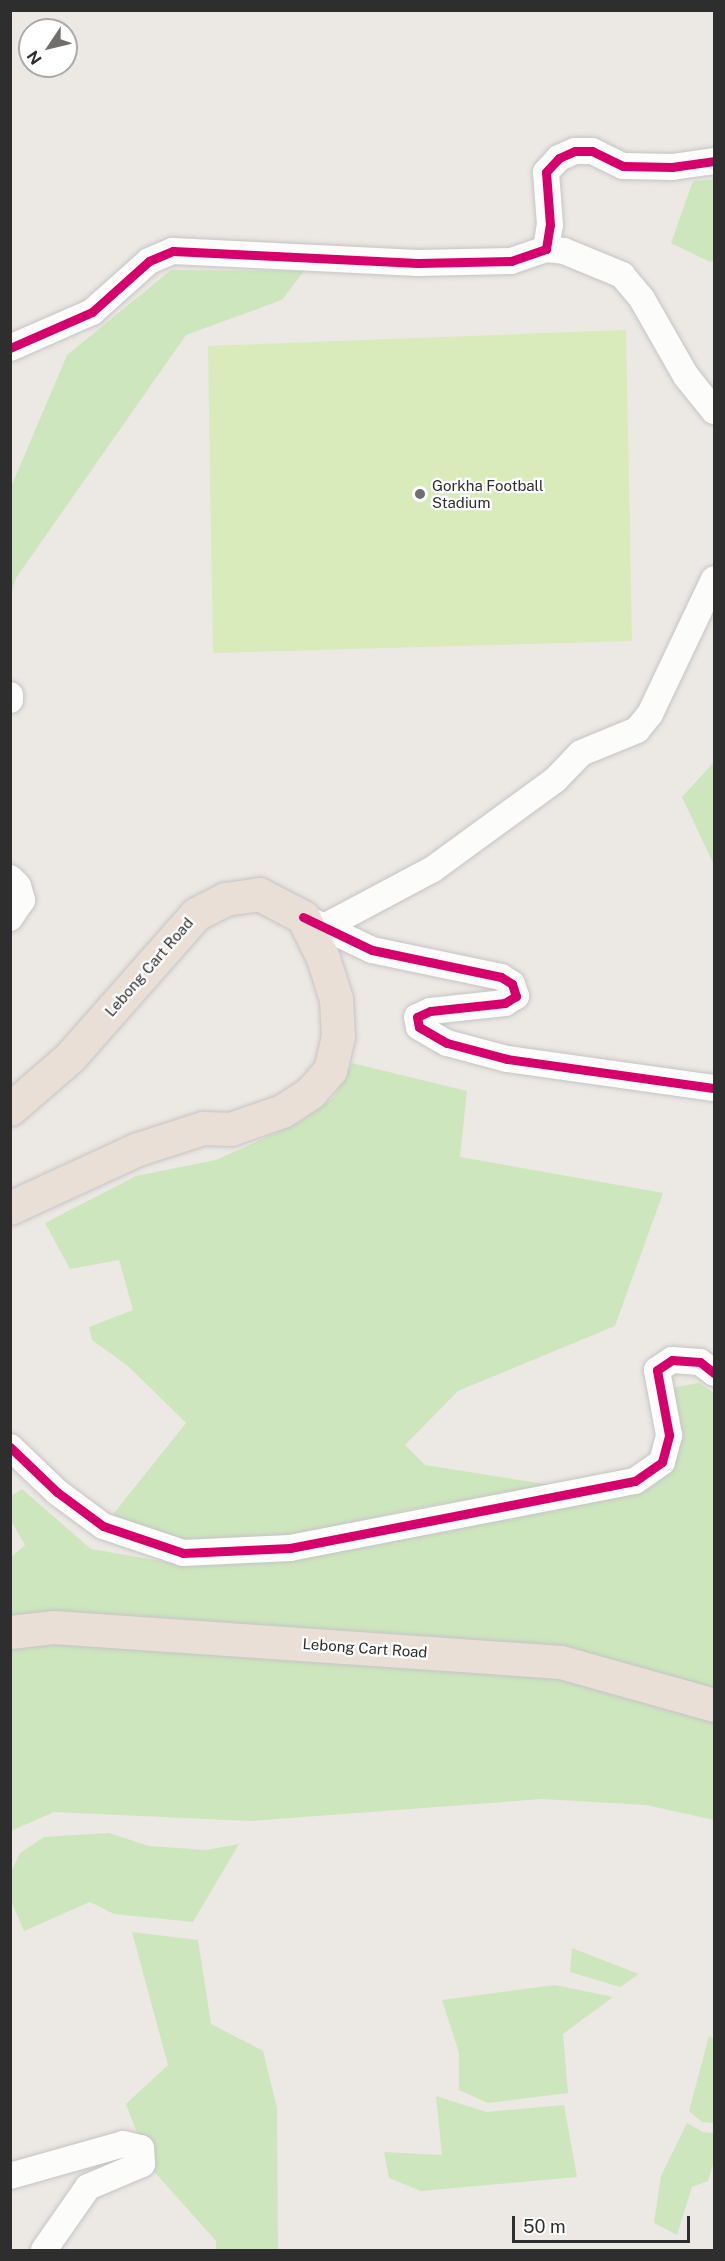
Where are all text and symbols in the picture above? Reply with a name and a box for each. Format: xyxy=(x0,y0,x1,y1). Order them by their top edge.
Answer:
north arrow xyxy=(18,18,78,78)
text: N xyxy=(23,47,46,68)
place label: Gorkha Football Stadium xyxy=(432,476,543,511)
marker: Gorkha Football Stadium xyxy=(413,487,427,501)
street label: Lebong Cart Road xyxy=(101,914,197,1020)
street label: Lebong Cart Road xyxy=(302,1635,428,1661)
scale bar xyxy=(515,2204,694,2242)
text: 50 m xyxy=(523,2216,566,2237)

